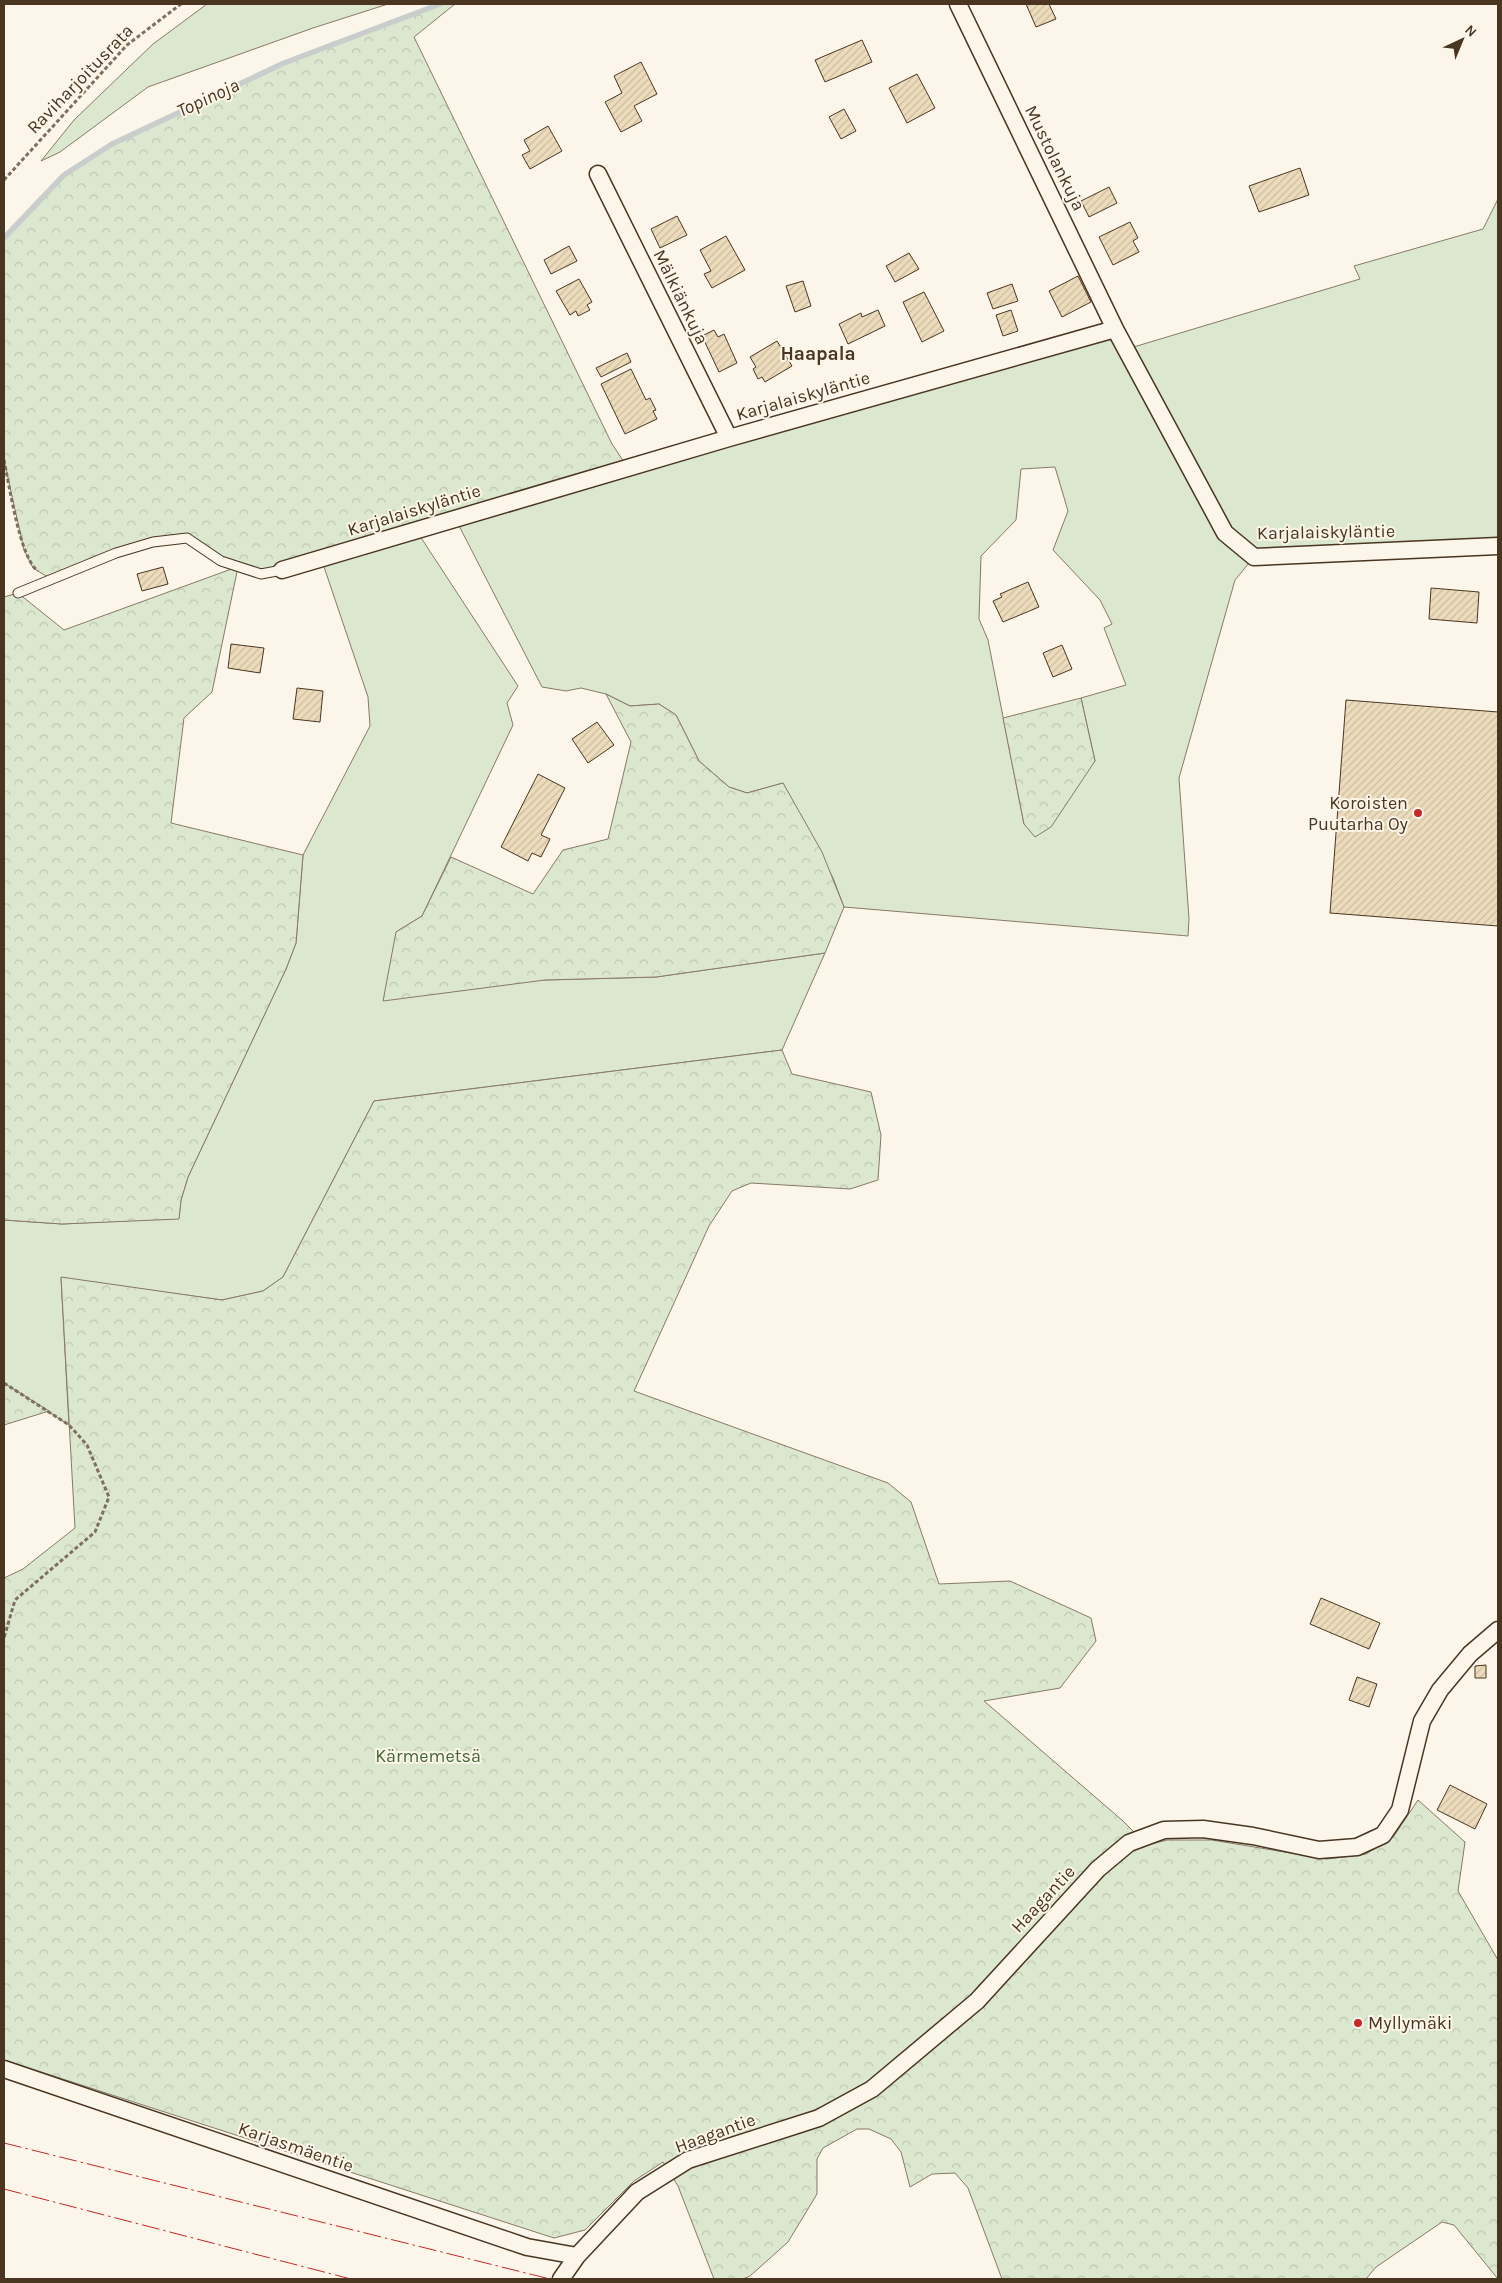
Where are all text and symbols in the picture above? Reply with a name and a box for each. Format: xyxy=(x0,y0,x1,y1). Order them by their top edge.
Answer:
north arrow xyxy=(1437,15,1487,65)
street label: Raviharjoitusrata xyxy=(22,20,138,138)
text: N xyxy=(1461,21,1480,41)
water label: Topinoja xyxy=(173,74,243,122)
street label: Mustolankuja xyxy=(1020,102,1090,214)
street label: Mälkiänkuja xyxy=(649,246,713,348)
district label: Haapala xyxy=(780,343,856,365)
street label: Karjalaiskyläntie xyxy=(734,366,872,426)
street label: Karjalaiskyläntie xyxy=(345,479,483,541)
street label: Karjalaiskyläntie xyxy=(1257,520,1395,544)
place label: Koroisten Puutarha Oy xyxy=(1308,792,1409,835)
marker: Koroisten Puutarha Oy xyxy=(1412,807,1424,819)
park label: Kärmemetsä xyxy=(375,1745,481,1767)
street label: Haagantie xyxy=(1006,1861,1080,1937)
place label: Myllymäki xyxy=(1368,2012,1452,2034)
marker: Myllymäki xyxy=(1352,2017,1364,2029)
street label: Haagantie xyxy=(672,2108,758,2158)
street label: Karjasmäentie xyxy=(235,2117,357,2177)

